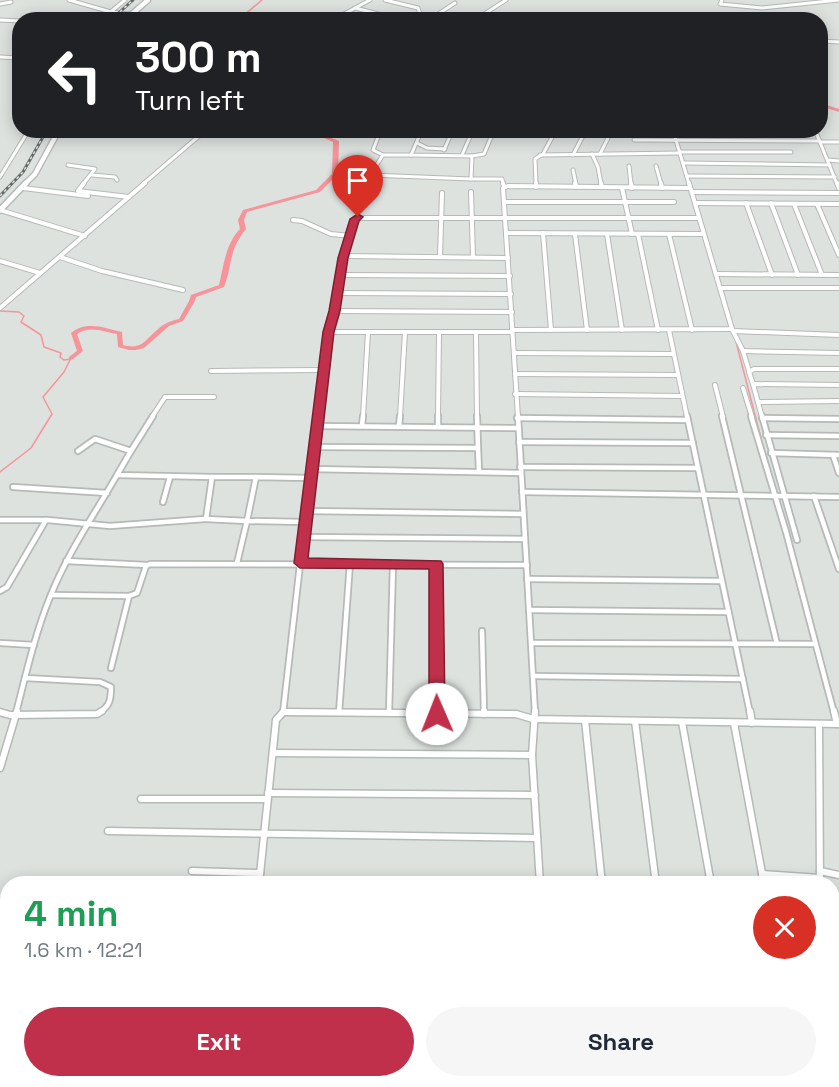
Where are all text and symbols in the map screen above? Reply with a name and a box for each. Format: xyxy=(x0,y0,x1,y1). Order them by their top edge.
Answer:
text: 300 m xyxy=(135,31,262,84)
icon: left xyxy=(36,36,114,114)
text: Turn left xyxy=(135,83,245,118)
pin xyxy=(332,155,383,217)
icon: arrive xyxy=(341,164,374,197)
position arrow xyxy=(405,682,469,746)
text: 4 min xyxy=(24,891,119,937)
button: close xyxy=(753,896,816,959)
text: 1.6 km · 12:21 xyxy=(24,937,143,963)
button: Exit xyxy=(24,1007,414,1076)
button: Share xyxy=(426,1007,816,1076)

